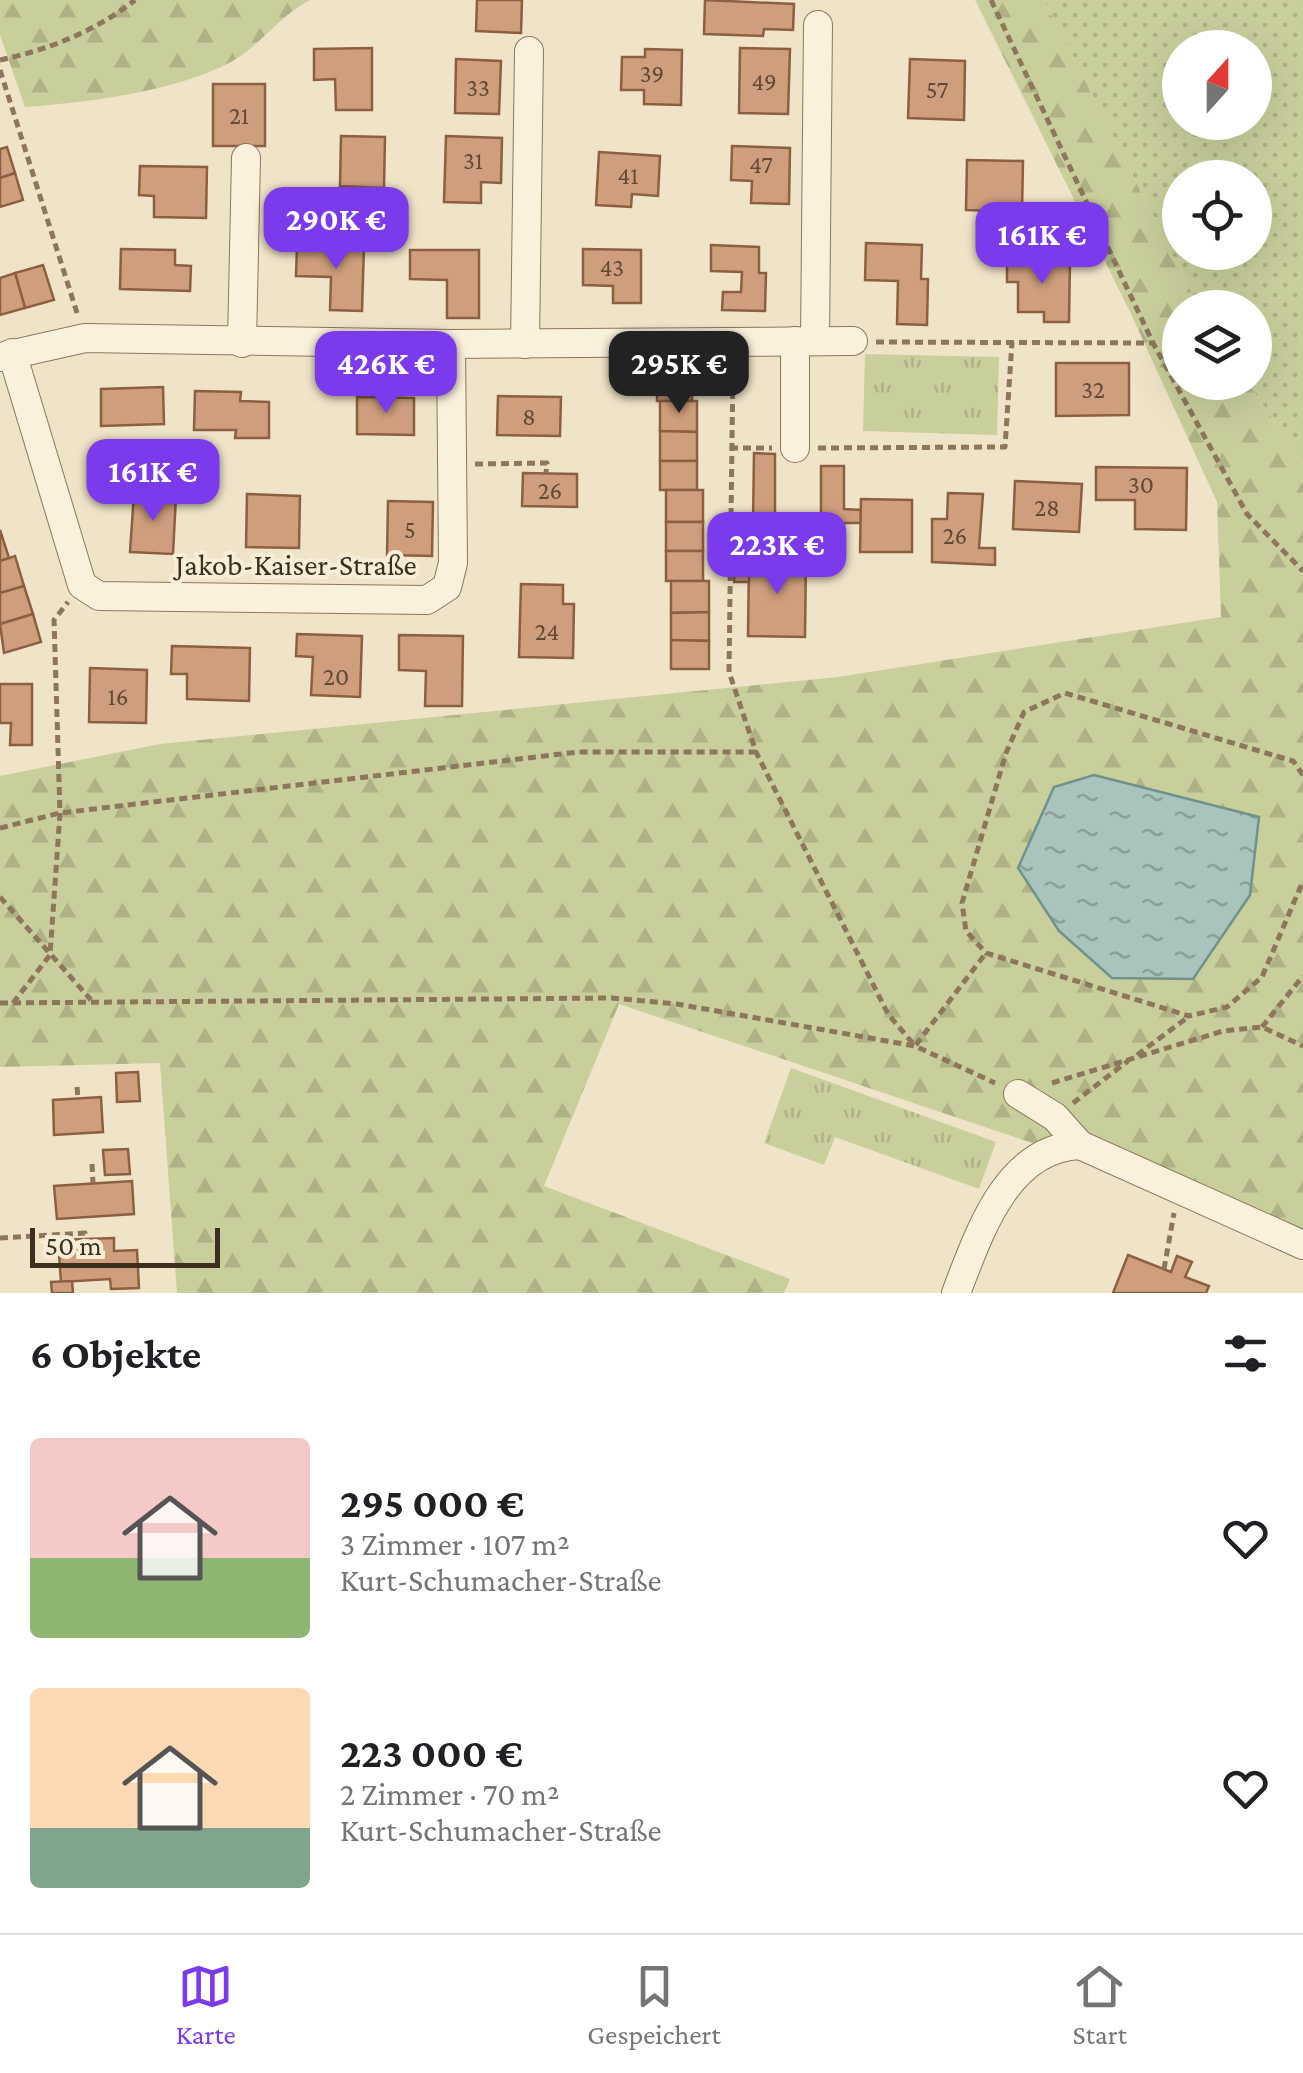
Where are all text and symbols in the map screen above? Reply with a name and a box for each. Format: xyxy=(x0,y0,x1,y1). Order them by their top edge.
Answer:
north arrow xyxy=(1162,30,1272,140)
map controls xyxy=(1162,30,1272,400)
house number: 39 xyxy=(640,60,664,87)
house number: 49 xyxy=(751,68,777,95)
house number: 33 xyxy=(466,74,490,101)
house number: 57 xyxy=(926,76,948,103)
house number: 21 xyxy=(229,102,249,129)
house number: 31 xyxy=(463,147,483,174)
house number: 47 xyxy=(749,151,773,178)
button: locate xyxy=(1162,160,1272,270)
house number: 41 xyxy=(617,162,639,189)
pin: 290K € xyxy=(255,187,417,272)
text: 290K € xyxy=(286,201,386,237)
pin: 161K € xyxy=(961,202,1123,287)
text: 161K € xyxy=(998,216,1087,252)
house number: 43 xyxy=(600,254,624,281)
button: layers xyxy=(1162,290,1272,400)
pin: 426K € xyxy=(305,331,467,416)
pin: 295K € xyxy=(598,331,760,416)
text: 426K € xyxy=(337,345,435,381)
text: 295K € xyxy=(631,345,727,381)
house number: 32 xyxy=(1081,376,1105,403)
house number: 8 xyxy=(522,403,536,430)
pin: 161K € xyxy=(72,439,234,524)
text: 161K € xyxy=(109,453,198,489)
house number: 30 xyxy=(1128,471,1154,498)
house number: 26 xyxy=(538,477,562,504)
house number: 28 xyxy=(1034,494,1060,521)
pin: 223K € xyxy=(696,512,858,597)
house number: 5 xyxy=(404,516,416,543)
house number: 26 xyxy=(943,522,967,549)
text: 223K € xyxy=(729,526,825,562)
street label: Jakob-Kaiser-Straße xyxy=(172,548,417,581)
house number: 24 xyxy=(535,618,559,645)
house number: 20 xyxy=(323,663,349,690)
house number: 16 xyxy=(108,683,129,710)
scale bar xyxy=(30,1223,220,1268)
text: 50 m xyxy=(45,1230,102,1261)
icon: filters xyxy=(1218,1326,1273,1381)
text: 6 Objekte xyxy=(30,1330,201,1377)
icon: home xyxy=(110,1478,230,1598)
text: 295 000 € xyxy=(340,1479,524,1526)
icon: heart xyxy=(1218,1511,1273,1566)
text: 3 Zimmer · 107 m² xyxy=(340,1526,570,1562)
text: Kurt-Schumacher-Straße xyxy=(340,1562,661,1598)
icon: home xyxy=(110,1728,230,1848)
text: 223 000 € xyxy=(340,1729,523,1776)
icon: heart xyxy=(1218,1761,1273,1816)
text: 2 Zimmer · 70 m² xyxy=(340,1776,559,1812)
text: Kurt-Schumacher-Straße xyxy=(340,1812,661,1848)
tab: Karte xyxy=(176,1959,236,2050)
tab: Gespeichert xyxy=(587,1959,721,2050)
tab: Start xyxy=(1072,1959,1127,2050)

